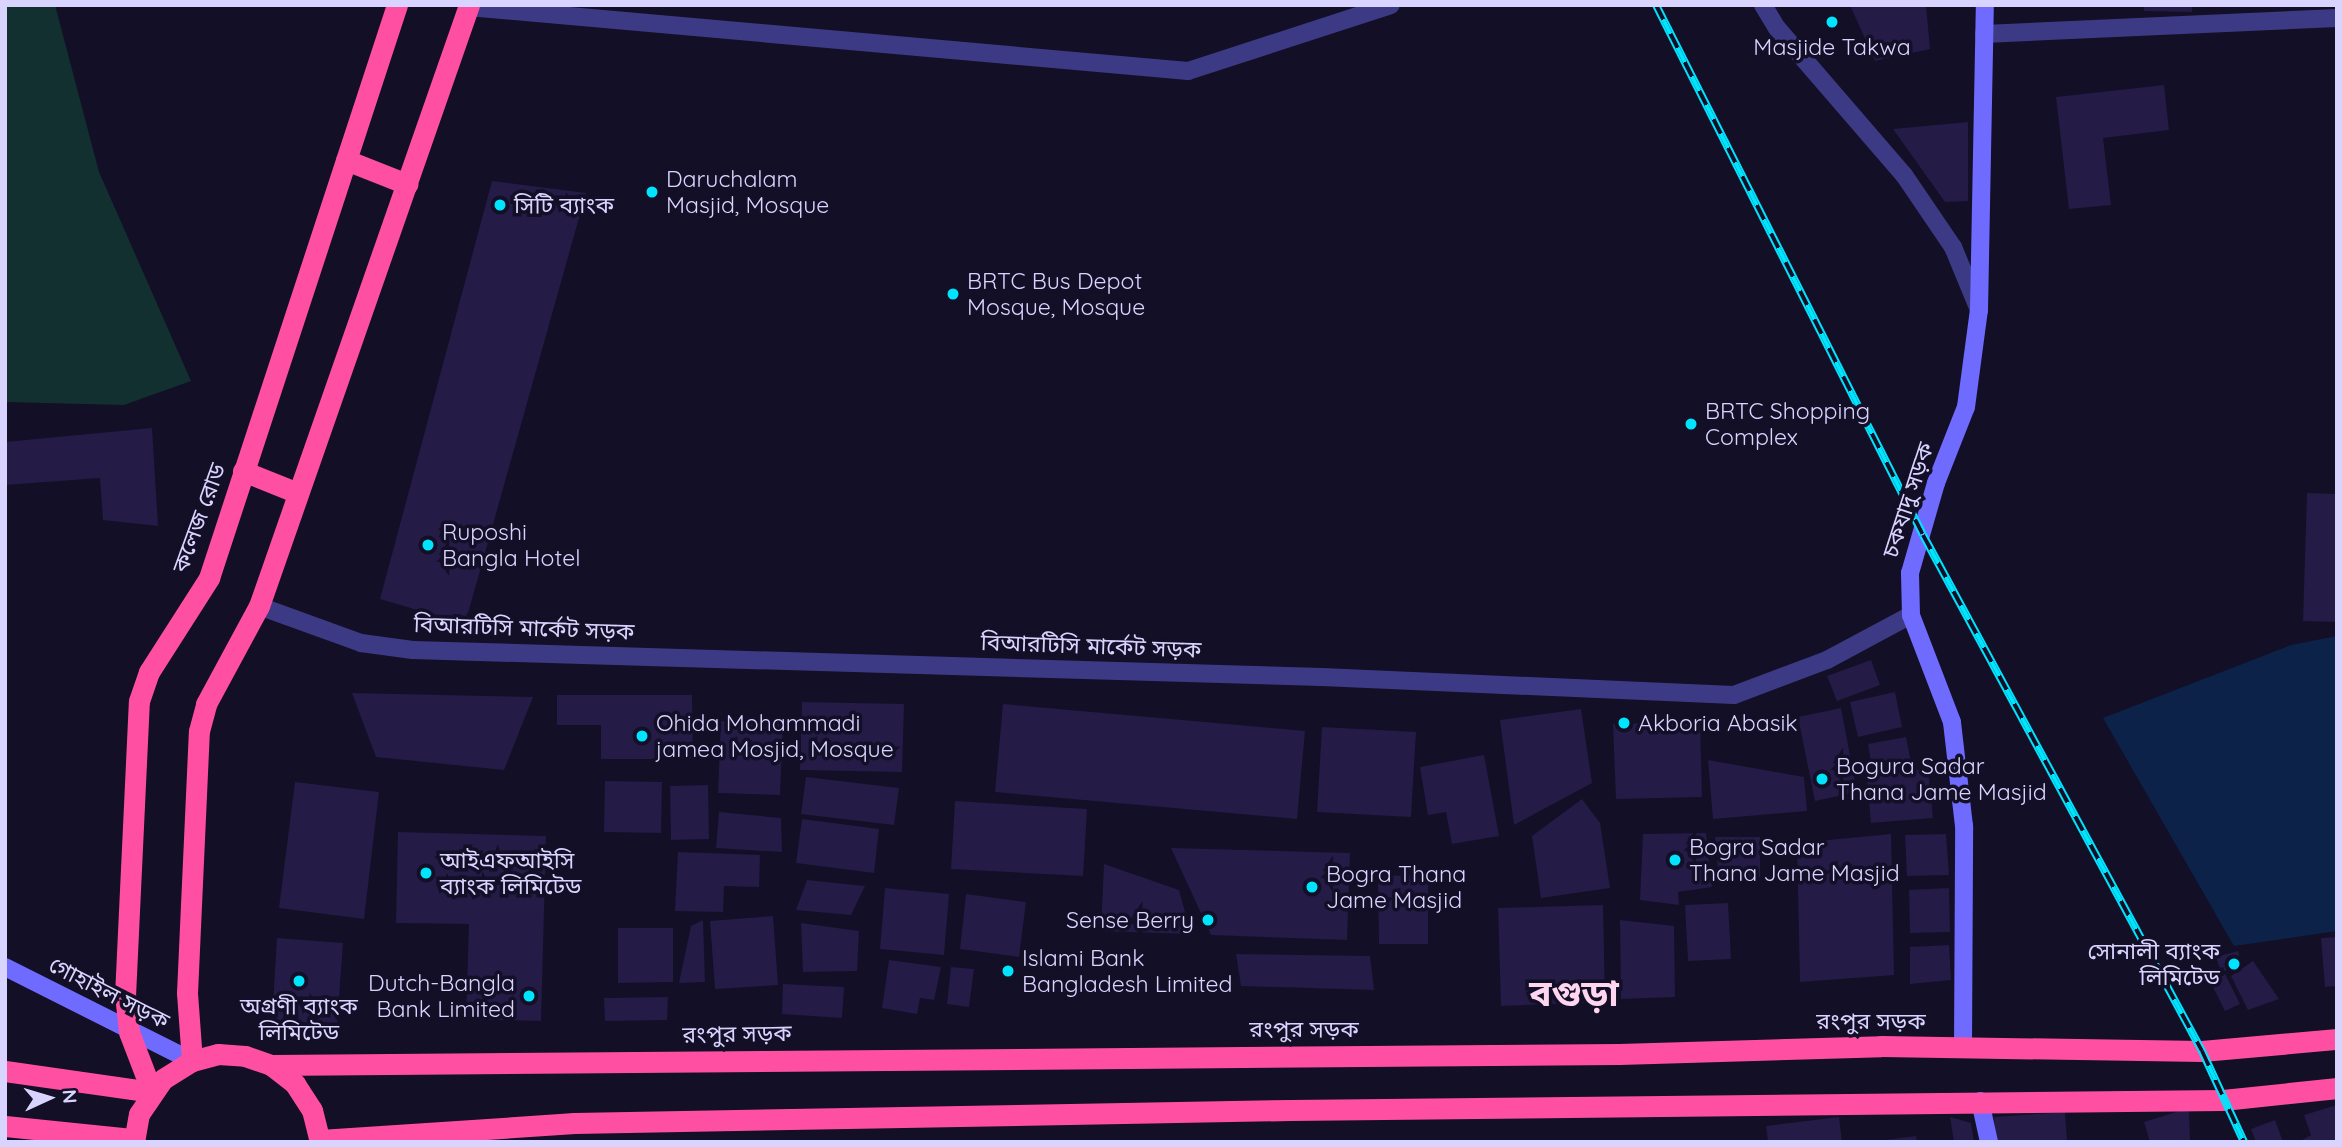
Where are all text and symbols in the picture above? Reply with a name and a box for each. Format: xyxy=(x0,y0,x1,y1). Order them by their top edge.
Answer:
marker: Masjide Takwa xyxy=(1824,14,1840,30)
place label: Masjide Takwa xyxy=(1753,33,1911,61)
place label: Daruchalam Masjid, Mosque xyxy=(666,165,829,219)
marker: Daruchalam Masjid, Mosque xyxy=(644,184,660,200)
place label: সিটি ব্যাংক xyxy=(514,191,614,219)
marker: সিটি ব্যাংক xyxy=(492,197,508,213)
place label: BRTC Bus Depot Mosque, Mosque xyxy=(967,267,1145,321)
marker: BRTC Bus Depot Mosque, Mosque xyxy=(945,286,961,302)
place label: BRTC Shopping Complex xyxy=(1705,397,1870,451)
marker: BRTC Shopping Complex xyxy=(1683,416,1699,432)
street label: চকযাদু সড়ক xyxy=(1876,439,1940,561)
street label: কলেজ রোড xyxy=(166,460,232,576)
place label: Ruposhi Bangla Hotel xyxy=(442,518,580,572)
marker: Ruposhi Bangla Hotel xyxy=(420,537,436,553)
street label: বিআরটিসি মার্কেট সড়ক xyxy=(413,610,635,646)
street label: বিআরটিসি মার্কেট সড়ক xyxy=(980,628,1202,664)
place label: Ohida Mohammadi jamea Mosjid, Mosque xyxy=(656,709,894,763)
place label: Akboria Abasik xyxy=(1638,709,1798,737)
marker: Akboria Abasik xyxy=(1616,715,1632,731)
marker: Ohida Mohammadi jamea Mosjid, Mosque xyxy=(634,728,650,744)
place label: Bogura Sadar Thana Jame Masjid xyxy=(1836,752,2047,806)
marker: Bogura Sadar Thana Jame Masjid xyxy=(1814,771,1830,787)
place label: Bogra Sadar Thana Jame Masjid xyxy=(1689,833,1900,887)
place label: আইএফআইসি ব্যাংক লিমিটেড xyxy=(440,846,581,900)
marker: Bogra Sadar Thana Jame Masjid xyxy=(1667,852,1683,868)
place label: Bogra Thana Jame Masjid xyxy=(1326,860,1466,914)
marker: আইএফআইসি ব্যাংক লিমিটেড xyxy=(418,865,434,881)
marker: Bogra Thana Jame Masjid xyxy=(1304,879,1320,895)
place label: Sense Berry xyxy=(1066,906,1194,934)
marker: Sense Berry xyxy=(1200,912,1216,928)
place label: সোনালী ব্যাংক লিমিটেড xyxy=(2087,937,2220,991)
place label: Islami Bank Bangladesh Limited xyxy=(1022,944,1233,998)
street label: গোহাইল সড়ক xyxy=(44,951,174,1035)
marker: সোনালী ব্যাংক লিমিটেড xyxy=(2226,956,2242,972)
marker: Islami Bank Bangladesh Limited xyxy=(1000,963,1016,979)
place label: Dutch-Bangla Bank Limited xyxy=(368,969,515,1023)
district label: বগুড়া xyxy=(1529,970,1619,1014)
marker: অগ্রণী ব্যাংক লিমিটেড xyxy=(291,973,307,989)
marker: Dutch-Bangla Bank Limited xyxy=(521,988,537,1004)
place label: অগ্রণী ব্যাংক লিমিটেড xyxy=(240,992,358,1046)
street label: রংপুর সড়ক xyxy=(1816,1007,1926,1035)
street label: রংপুর সড়ক xyxy=(1249,1015,1359,1043)
street label: রংপুর সড়ক xyxy=(682,1019,792,1049)
north arrow xyxy=(14,1063,84,1133)
text: N xyxy=(57,1089,82,1104)

